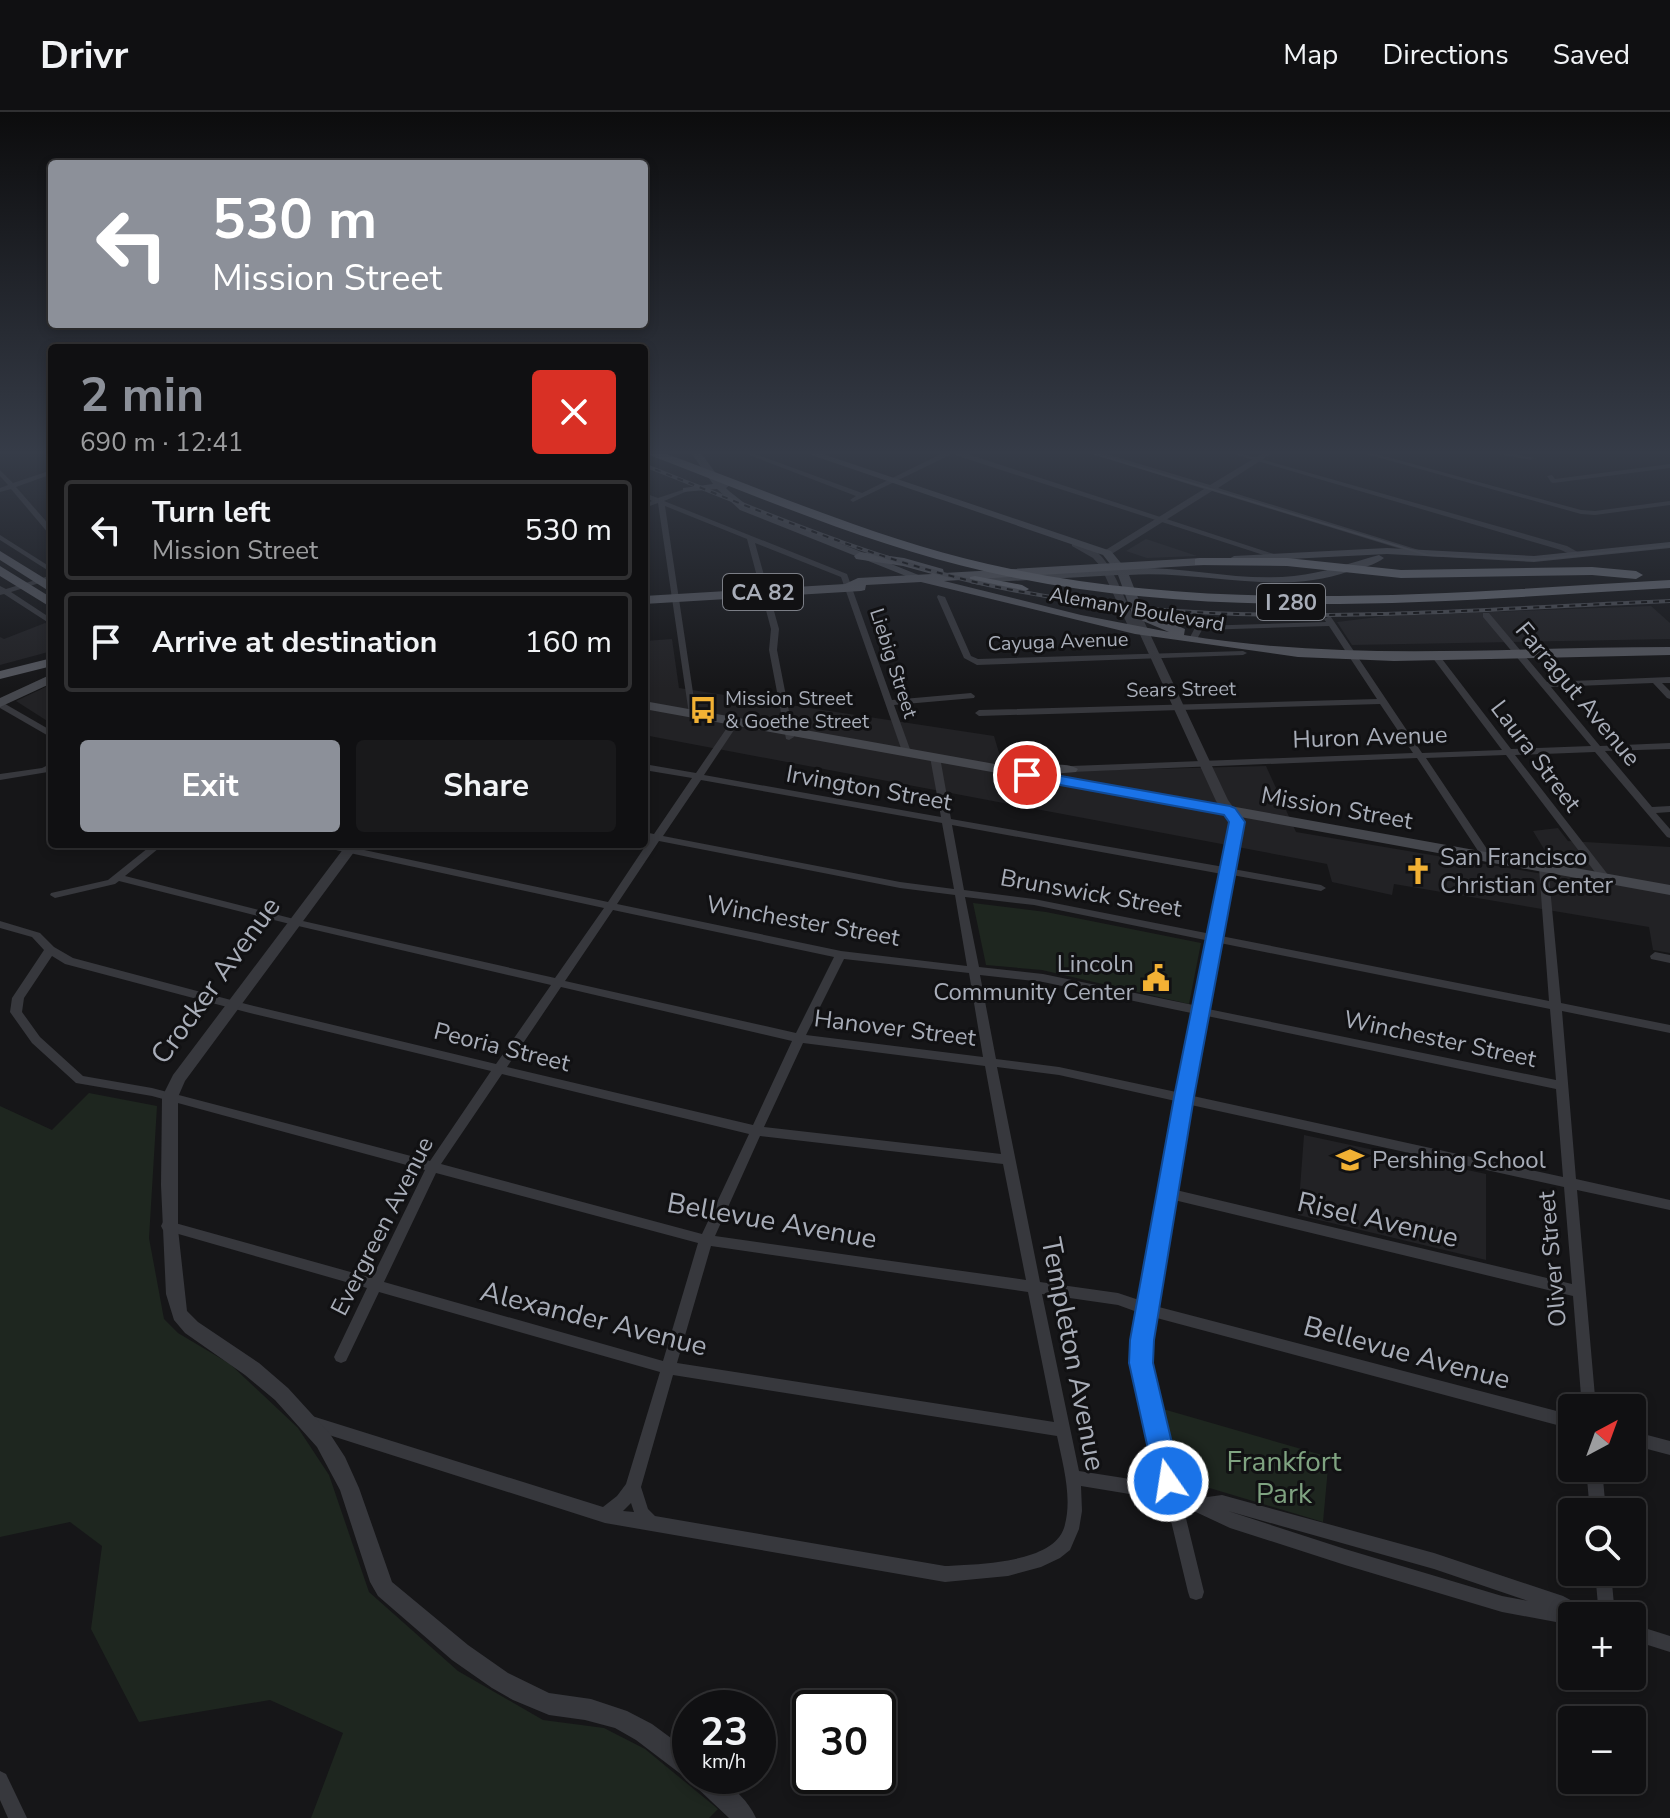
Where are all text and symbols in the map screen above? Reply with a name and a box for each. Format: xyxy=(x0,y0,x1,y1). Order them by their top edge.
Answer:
text: Drivr xyxy=(40,30,128,81)
text: Map xyxy=(1283,36,1338,74)
text: Directions xyxy=(1382,36,1509,74)
text: Saved xyxy=(1553,36,1630,74)
text: 530 m xyxy=(212,181,377,258)
icon: left xyxy=(80,192,184,296)
text: Mission Street xyxy=(212,254,442,303)
text: 2 min xyxy=(80,362,204,428)
button: close xyxy=(532,370,616,454)
text: 690 m · 12:41 xyxy=(80,425,243,460)
text: Turn left xyxy=(152,492,270,533)
icon: left xyxy=(84,508,128,552)
text: 530 m xyxy=(525,510,612,551)
text: Mission Street xyxy=(152,533,318,568)
road number: CA 82 xyxy=(723,574,803,610)
street label: Alemany Boulevard xyxy=(1047,581,1226,638)
road number: I 280 xyxy=(1257,584,1325,620)
street label: Liebig Street xyxy=(863,605,924,722)
street label: Farragut Avenue xyxy=(1508,615,1648,773)
icon: arrive xyxy=(84,620,128,664)
text: Arrive at destination xyxy=(152,622,437,663)
text: 160 m xyxy=(525,622,612,663)
street label: Cayuga Avenue xyxy=(987,626,1129,657)
street label: Sears Street xyxy=(1126,675,1237,704)
place label: Mission Street & Goethe Street xyxy=(725,685,870,735)
street label: Laura Street xyxy=(1483,694,1589,819)
bus stop icon: Mission Street & Goethe Street xyxy=(688,695,718,725)
street label: Huron Avenue xyxy=(1292,718,1448,756)
button: Exit xyxy=(80,740,340,832)
button: Share xyxy=(356,740,616,832)
pin xyxy=(993,741,1061,809)
icon: arrive xyxy=(1005,753,1049,797)
street label: Irvington Street xyxy=(784,758,955,818)
street label: Mission Street xyxy=(1259,779,1416,837)
place label: San Francisco Christian Center xyxy=(1440,841,1614,901)
church icon: San Francisco Christian Center xyxy=(1403,856,1433,886)
street label: Brunswick Street xyxy=(998,861,1185,925)
street label: Winchester Street xyxy=(704,888,903,954)
street label: Crocker Avenue xyxy=(142,889,289,1072)
place label: Lincoln Community Center xyxy=(933,948,1134,1008)
public building icon: Lincoln Community Center xyxy=(1141,963,1171,993)
street label: Hanover Street xyxy=(812,1002,978,1054)
street label: Winchester Street xyxy=(1341,1003,1540,1075)
street label: Peoria Street xyxy=(431,1015,574,1080)
street label: Evergreen Avenue xyxy=(323,1131,441,1321)
place label: Pershing School xyxy=(1372,1144,1546,1176)
school or university icon: Pershing School xyxy=(1335,1145,1365,1175)
street label: Risel Avenue xyxy=(1293,1183,1462,1257)
street label: Bellevue Avenue xyxy=(664,1184,880,1258)
street label: Oliver Street xyxy=(1530,1189,1574,1328)
street label: Templeton Avenue xyxy=(1032,1234,1114,1474)
street label: Alexander Avenue xyxy=(476,1272,711,1366)
street label: Bellevue Avenue xyxy=(1299,1307,1514,1399)
north arrow xyxy=(1558,1394,1646,1482)
map controls xyxy=(1558,1394,1646,1794)
position arrow xyxy=(1126,1439,1210,1523)
park label: Frankfort Park xyxy=(1227,1443,1342,1513)
button: search xyxy=(1558,1498,1646,1586)
button: + xyxy=(1558,1602,1646,1690)
speed limit sign: 30 xyxy=(792,1690,896,1794)
text: 23 xyxy=(700,1705,748,1759)
button: − xyxy=(1558,1706,1646,1794)
text: km/h xyxy=(702,1748,746,1775)

